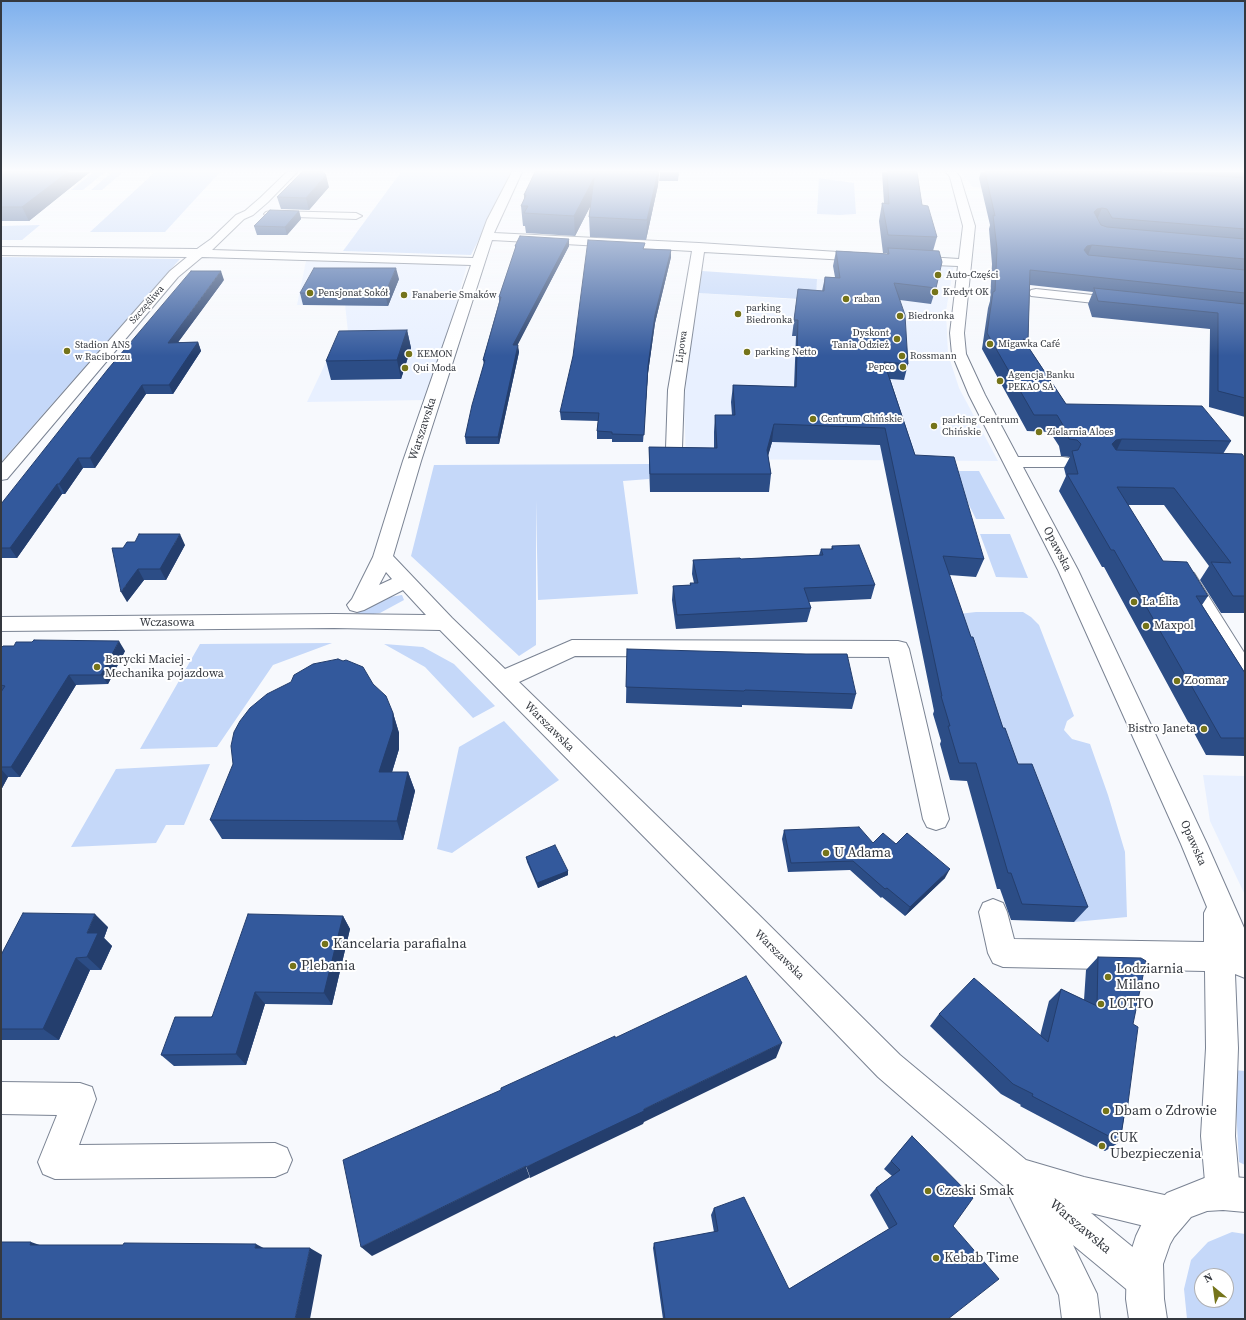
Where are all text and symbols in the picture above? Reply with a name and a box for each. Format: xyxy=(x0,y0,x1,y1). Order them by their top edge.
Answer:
place label: Auto-Części xyxy=(946,269,998,281)
marker: Auto-Części xyxy=(933,270,943,280)
street label: Szczęśliwa xyxy=(127,283,167,327)
place label: Kredyt OK xyxy=(943,286,989,298)
place label: Pensjonat Sokół xyxy=(318,287,388,299)
marker: Kredyt OK xyxy=(930,287,940,297)
marker: Pensjonat Sokół xyxy=(305,288,315,298)
place label: Fanaberie Smaków xyxy=(412,289,497,301)
marker: Fanaberie Smaków xyxy=(399,290,409,300)
place label: raban xyxy=(854,293,880,305)
marker: raban xyxy=(841,294,851,304)
place label: parking Biedronka xyxy=(746,302,792,326)
marker: parking Biedronka xyxy=(733,309,743,319)
place label: Biedronka xyxy=(908,310,954,322)
marker: Biedronka xyxy=(895,311,905,321)
place label: Dyskont Tania Odzież xyxy=(832,327,889,350)
street label: Lipowa xyxy=(674,330,690,364)
marker: Dyskont Tania Odzież xyxy=(892,334,902,344)
place label: Migawka Café xyxy=(998,338,1060,350)
place label: Stadion ANS w Raciborzu xyxy=(75,339,130,362)
marker: Migawka Café xyxy=(985,339,995,349)
marker: Stadion ANS w Raciborzu xyxy=(62,346,72,356)
place label: parking Netto xyxy=(755,346,816,358)
marker: parking Netto xyxy=(742,347,752,357)
place label: KEMON xyxy=(417,348,453,360)
marker: KEMON xyxy=(404,349,414,359)
place label: Rossmann xyxy=(910,350,957,362)
marker: Rossmann xyxy=(897,351,907,361)
place label: Pepco xyxy=(868,361,895,373)
place label: Qui Moda xyxy=(413,362,456,374)
marker: Pepco xyxy=(898,362,908,372)
marker: Qui Moda xyxy=(400,363,410,373)
place label: Agencja Banku PEKAO SA xyxy=(1008,369,1075,392)
marker: Agencja Banku PEKAO SA xyxy=(995,376,1005,386)
street label: Warszawska xyxy=(406,396,440,462)
place label: Centrum Chińskie xyxy=(821,413,902,425)
marker: Centrum Chińskie xyxy=(808,414,818,424)
place label: parking Centrum Chińskie xyxy=(942,414,1019,438)
marker: parking Centrum Chińskie xyxy=(929,421,939,431)
place label: Zielarnia Aloes xyxy=(1047,426,1114,438)
marker: Zielarnia Aloes xyxy=(1034,427,1044,437)
street label: Opawska xyxy=(1040,524,1074,574)
place label: La Élia xyxy=(1142,595,1179,609)
marker: La Élia xyxy=(1129,597,1139,607)
street label: Wczasowa xyxy=(139,616,195,630)
place label: Maxpol xyxy=(1154,619,1194,633)
marker: Maxpol xyxy=(1141,621,1151,631)
place label: Barycki Maciej - Mechanika pojazdowa xyxy=(105,653,224,681)
marker: Barycki Maciej - Mechanika pojazdowa xyxy=(92,662,102,672)
place label: Zoomar xyxy=(1185,674,1227,688)
marker: Zoomar xyxy=(1172,676,1182,686)
street label: Warszawska xyxy=(521,699,577,755)
place label: Bistro Janeta xyxy=(1128,722,1196,736)
marker: Bistro Janeta xyxy=(1199,724,1209,734)
street label: Opawska xyxy=(1177,818,1209,868)
place label: U Adama xyxy=(834,845,891,861)
marker: U Adama xyxy=(821,848,831,858)
street label: Warszawska xyxy=(751,927,807,983)
place label: Kancelaria parafialna xyxy=(333,936,467,952)
marker: Kancelaria parafialna xyxy=(320,939,330,949)
place label: Plebania xyxy=(301,958,355,974)
marker: Plebania xyxy=(288,961,298,971)
place label: Lodziarnia Milano xyxy=(1116,961,1183,994)
marker: Lodziarnia Milano xyxy=(1103,972,1113,982)
place label: LOTTO xyxy=(1109,996,1154,1012)
marker: LOTTO xyxy=(1096,999,1106,1009)
place label: Dbam o Zdrowie xyxy=(1114,1103,1217,1119)
marker: Dbam o Zdrowie xyxy=(1101,1106,1111,1116)
place label: CUK Ubezpieczenia xyxy=(1110,1130,1201,1162)
marker: CUK Ubezpieczenia xyxy=(1097,1141,1107,1151)
place label: Czeski Smak xyxy=(936,1183,1014,1199)
marker: Czeski Smak xyxy=(923,1186,933,1196)
street label: Warszawska xyxy=(1046,1196,1114,1258)
place label: Kebab Time xyxy=(944,1250,1019,1266)
marker: Kebab Time xyxy=(931,1253,941,1263)
north arrow xyxy=(1194,1268,1234,1308)
text: N xyxy=(1201,1269,1216,1286)

